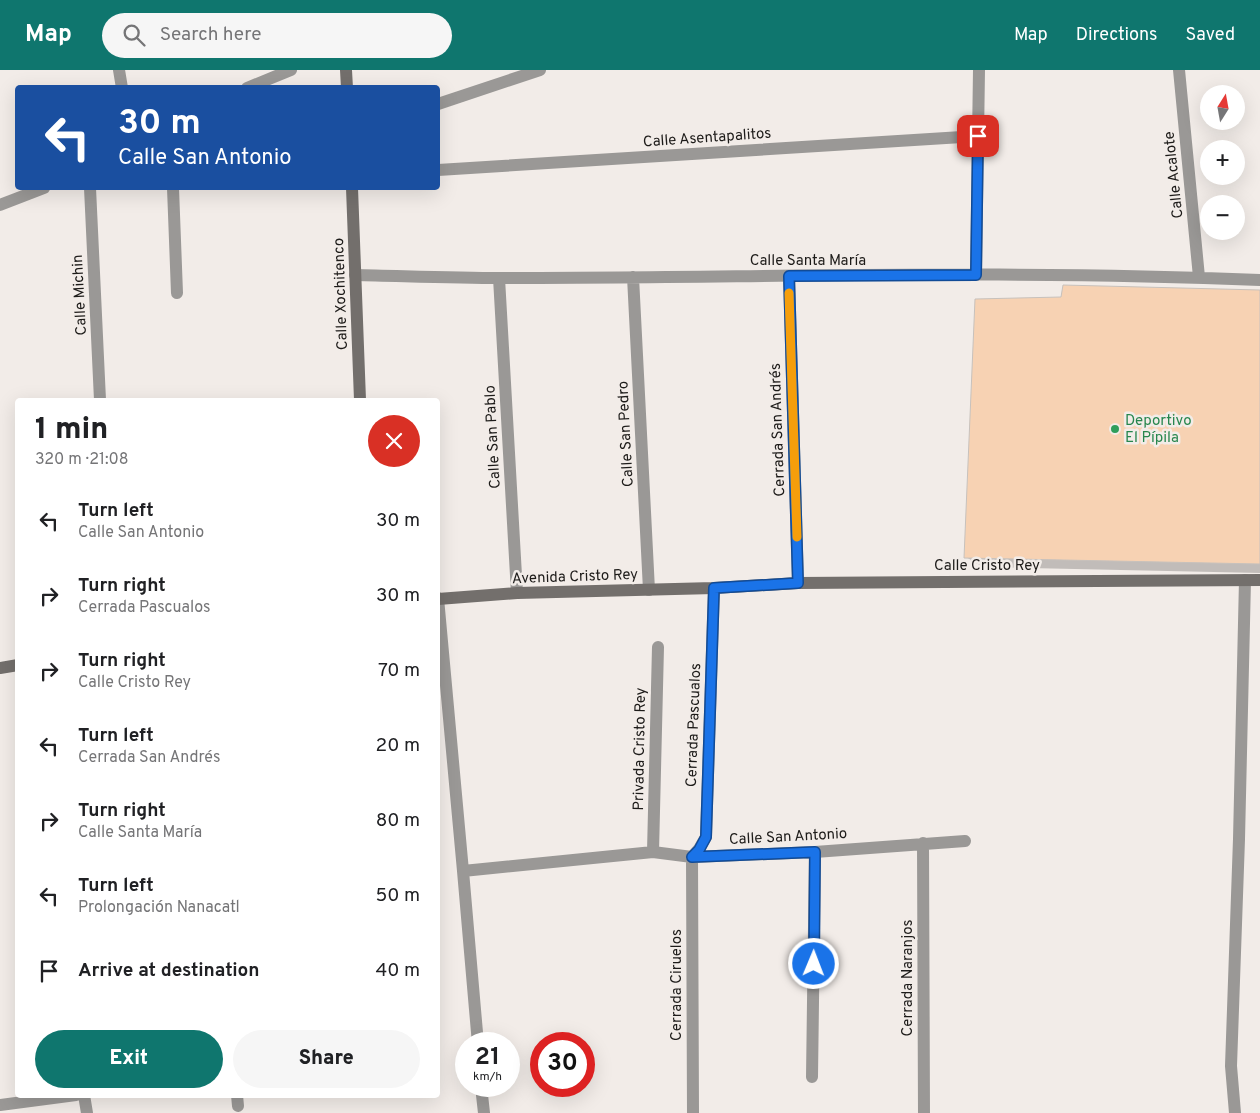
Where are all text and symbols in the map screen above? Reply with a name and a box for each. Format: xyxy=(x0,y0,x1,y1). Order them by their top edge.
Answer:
search box xyxy=(102,13,452,58)
text: Map xyxy=(25,20,72,50)
icon: search xyxy=(120,21,148,49)
text: Search here xyxy=(160,23,261,47)
text: Map xyxy=(1014,24,1048,47)
text: Directions xyxy=(1076,24,1158,47)
text: Saved xyxy=(1186,24,1235,47)
north arrow xyxy=(1200,85,1245,130)
map controls xyxy=(1200,85,1245,240)
text: 30 m xyxy=(118,102,201,146)
icon: left xyxy=(35,105,100,170)
pin xyxy=(957,115,999,157)
icon: arrive xyxy=(964,122,992,150)
street label: Calle Asentapalitos xyxy=(642,125,772,152)
street label: Calle Acalote xyxy=(1160,130,1189,219)
button: + xyxy=(1200,140,1245,185)
text: Calle San Antonio xyxy=(118,145,292,172)
button: − xyxy=(1200,195,1245,240)
street label: Calle Xochitenco xyxy=(330,237,353,350)
street label: Calle Santa María xyxy=(750,252,866,271)
street label: Calle Michin xyxy=(69,254,92,336)
street label: Cerrada San Andrés xyxy=(767,363,790,497)
street label: Calle San Pedro xyxy=(614,380,639,487)
street label: Calle San Pablo xyxy=(481,385,506,489)
text: 1 min xyxy=(35,412,108,449)
place label: Deportivo El Pípila xyxy=(1125,412,1192,448)
button: close xyxy=(368,415,420,467)
marker: Deportivo El Pípila xyxy=(1109,423,1121,435)
text: 320 m · 21:08 xyxy=(35,450,129,470)
text: Turn left xyxy=(78,499,154,523)
icon: left xyxy=(35,507,63,535)
text: 30 m xyxy=(376,509,420,533)
text: Calle San Antonio xyxy=(78,523,204,543)
street label: Calle Cristo Rey xyxy=(934,557,1040,576)
street label: Avenida Cristo Rey xyxy=(512,566,639,589)
text: Turn right xyxy=(78,574,166,598)
icon: right xyxy=(35,582,63,610)
text: 30 m xyxy=(376,584,420,608)
text: Cerrada Pascualos xyxy=(78,598,210,618)
text: Turn right xyxy=(78,649,166,673)
icon: right xyxy=(35,657,63,685)
text: 70 m xyxy=(378,659,420,683)
street label: Cerrada Pascualos xyxy=(683,663,706,787)
text: Calle Cristo Rey xyxy=(78,673,191,693)
street label: Privada Cristo Rey xyxy=(630,687,651,811)
text: Turn left xyxy=(78,724,154,748)
icon: left xyxy=(35,732,63,760)
text: 20 m xyxy=(376,734,420,758)
text: Cerrada San Andrés xyxy=(78,748,220,768)
text: Turn right xyxy=(78,799,166,823)
icon: right xyxy=(35,807,63,835)
text: 80 m xyxy=(376,809,420,833)
text: Calle Santa María xyxy=(78,823,202,843)
street label: Calle San Antonio xyxy=(728,825,848,850)
text: Turn left xyxy=(78,874,154,898)
icon: left xyxy=(35,882,63,910)
text: 50 m xyxy=(375,884,420,908)
text: Prolongación Nanacatl xyxy=(78,898,240,918)
street label: Cerrada Naranjos xyxy=(899,919,918,1037)
street label: Cerrada Ciruelos xyxy=(668,929,687,1041)
position arrow xyxy=(787,937,839,989)
icon: arrive xyxy=(35,957,63,985)
text: Arrive at destination xyxy=(78,959,259,983)
text: 40 m xyxy=(375,959,420,983)
button: Exit xyxy=(35,1030,223,1088)
button: Share xyxy=(233,1030,420,1088)
speed limit sign: 30 xyxy=(530,1032,595,1097)
text: 21 xyxy=(475,1042,500,1074)
text: km/h xyxy=(473,1069,502,1085)

